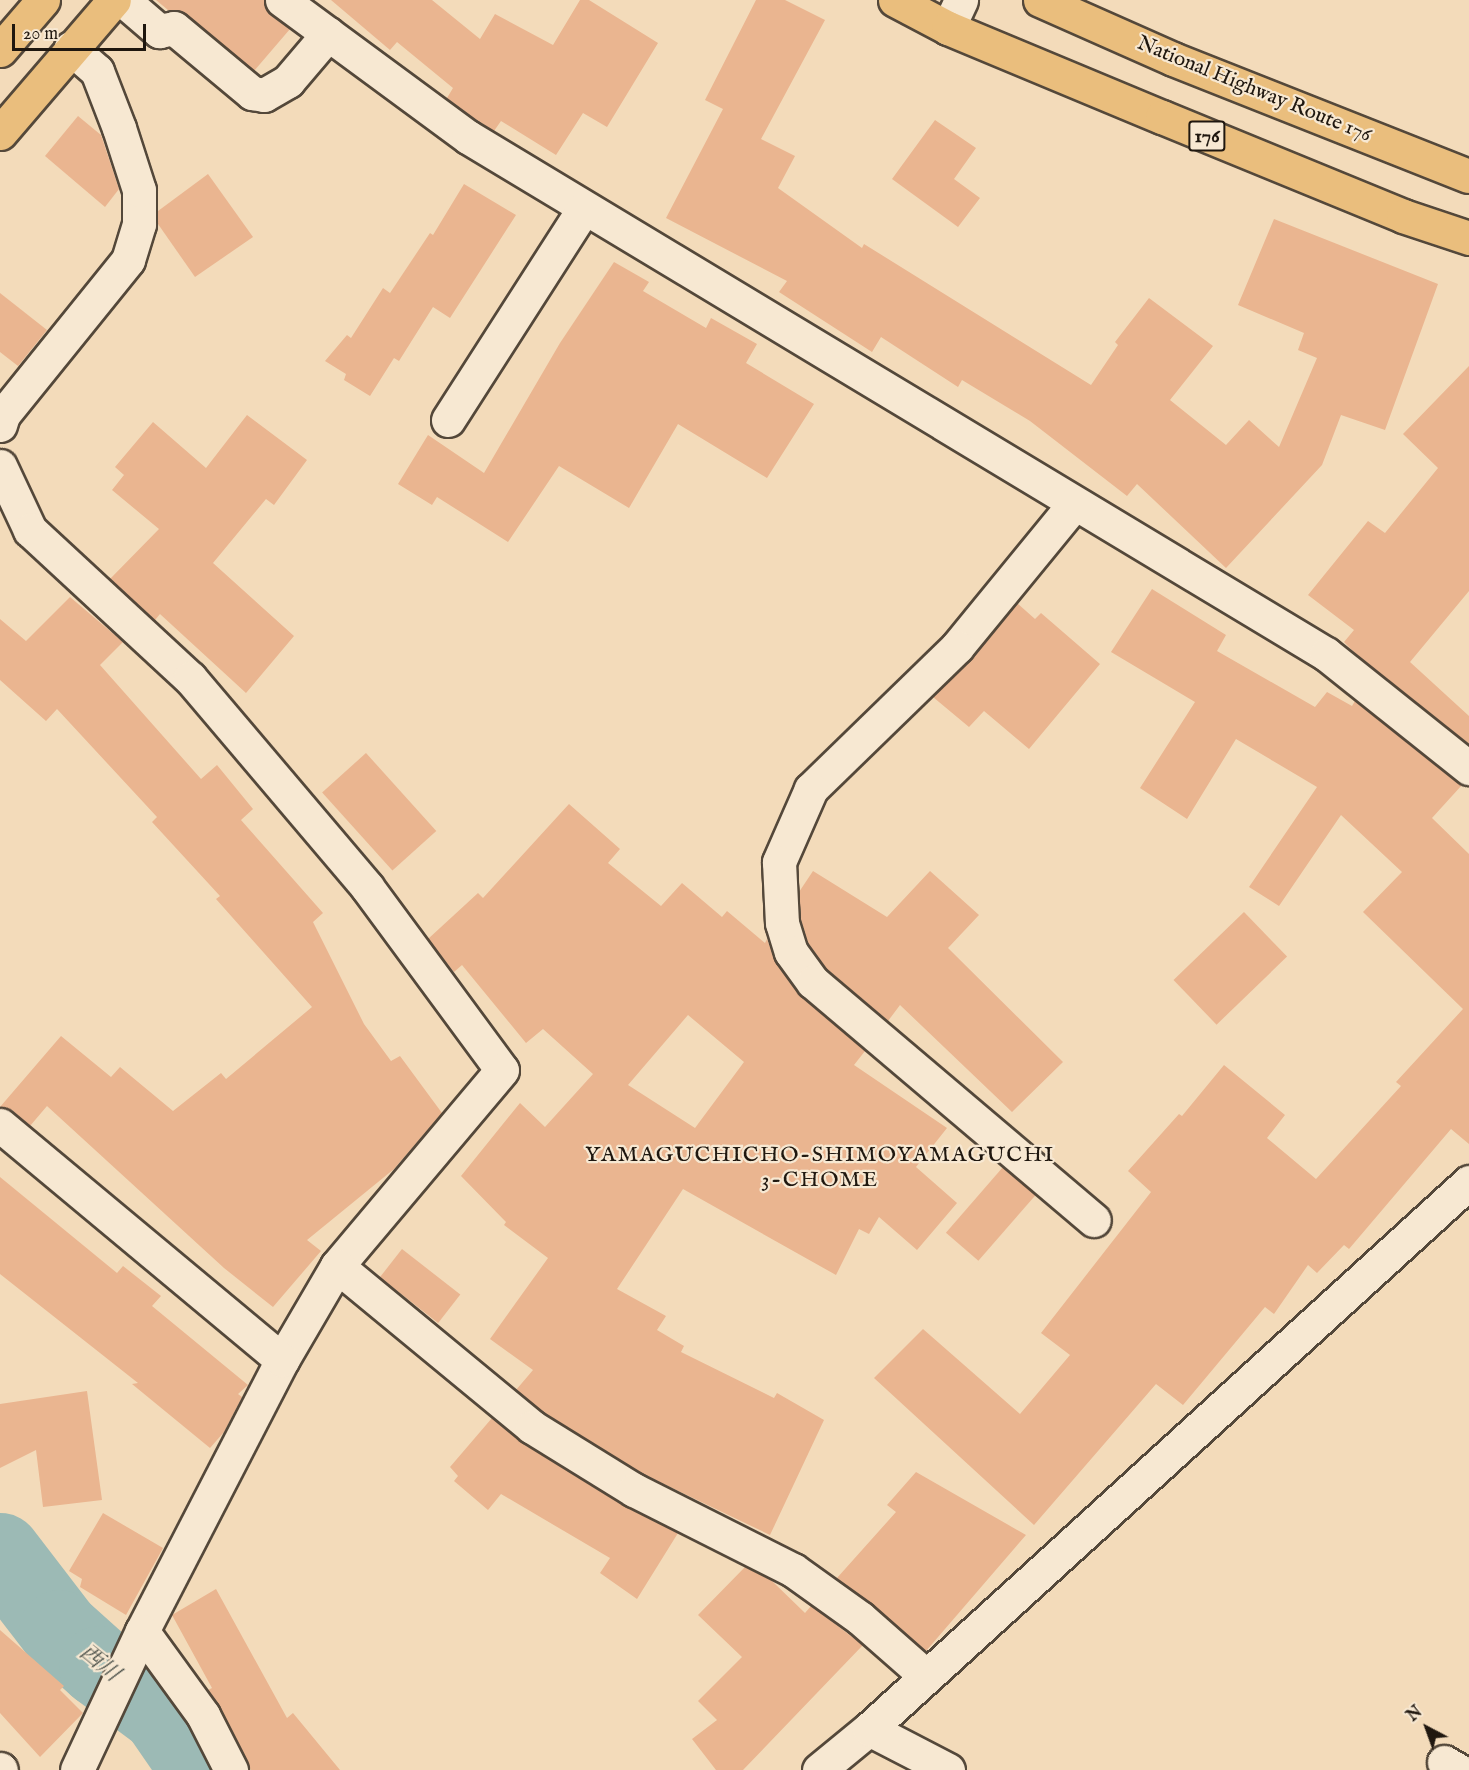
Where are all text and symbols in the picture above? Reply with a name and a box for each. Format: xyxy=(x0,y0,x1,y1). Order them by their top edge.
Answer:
scale bar xyxy=(15,12,148,50)
text: 20 m xyxy=(23,23,58,46)
street label: National Highway Route 176 xyxy=(1133,31,1375,149)
road number: 176 xyxy=(1188,119,1226,153)
district label: YAMAGUCHICHO-SHIMOYAMAGUCHI 3-CHOME xyxy=(585,1142,1055,1194)
water label: 西川 xyxy=(74,1640,124,1688)
north arrow xyxy=(1397,1698,1457,1758)
text: N xyxy=(1403,1702,1427,1727)

